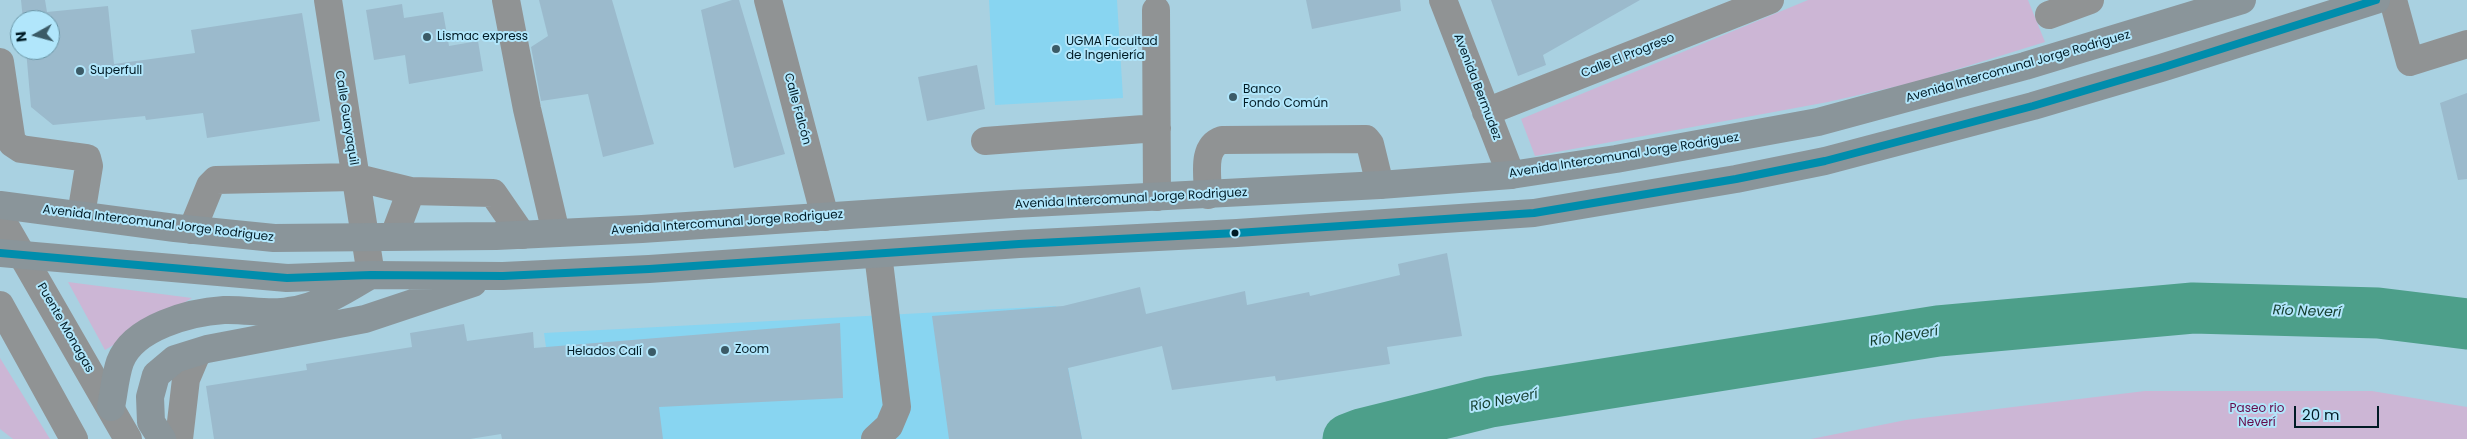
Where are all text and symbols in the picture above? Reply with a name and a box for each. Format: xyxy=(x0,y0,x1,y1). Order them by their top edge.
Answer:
north arrow xyxy=(10,10,60,60)
street label: Avenida Intercomunal Jorge Rodriguez xyxy=(1904,28,2132,106)
text: N xyxy=(11,30,32,43)
place label: Lismac express xyxy=(437,30,528,44)
marker: Lismac express xyxy=(421,31,433,43)
street label: Calle El Progreso xyxy=(1579,31,1677,81)
street label: Avenida Bermudez xyxy=(1450,32,1504,142)
place label: UGMA Facultad de Ingeniería xyxy=(1066,35,1158,63)
marker: UGMA Facultad de Ingeniería xyxy=(1050,43,1062,55)
place label: Superfull xyxy=(90,64,142,78)
marker: Superfull xyxy=(74,65,86,77)
street label: Calle Guayaquil xyxy=(331,70,361,166)
street label: Calle Falcón xyxy=(781,72,813,146)
place label: Banco Fondo Común xyxy=(1243,83,1328,111)
marker: Banco Fondo Común xyxy=(1227,91,1239,103)
street label: Avenida Intercomunal Jorge Rodriguez xyxy=(1508,131,1740,181)
street label: Avenida Intercomunal Jorge Rodriguez xyxy=(1014,186,1248,212)
street label: Avenida Intercomunal Jorge Rodriguez xyxy=(42,203,274,245)
street label: Avenida Intercomunal Jorge Rodriguez xyxy=(610,208,844,238)
unlabelled marker xyxy=(1230,228,1240,238)
street label: Puente Monagas xyxy=(34,281,96,375)
water label: Río Neverí xyxy=(2272,302,2342,322)
water label: Río Neverí xyxy=(1869,323,1939,351)
place label: Zoom xyxy=(735,343,769,357)
marker: Zoom xyxy=(719,344,731,356)
place label: Helados Calí xyxy=(567,345,642,359)
marker: Helados Calí xyxy=(646,346,658,358)
water label: Río Neverí xyxy=(1469,386,1539,416)
scale bar xyxy=(2297,396,2382,428)
park label: Paseo rio Neverí xyxy=(2230,402,2284,430)
text: 20 m xyxy=(2302,404,2340,425)

